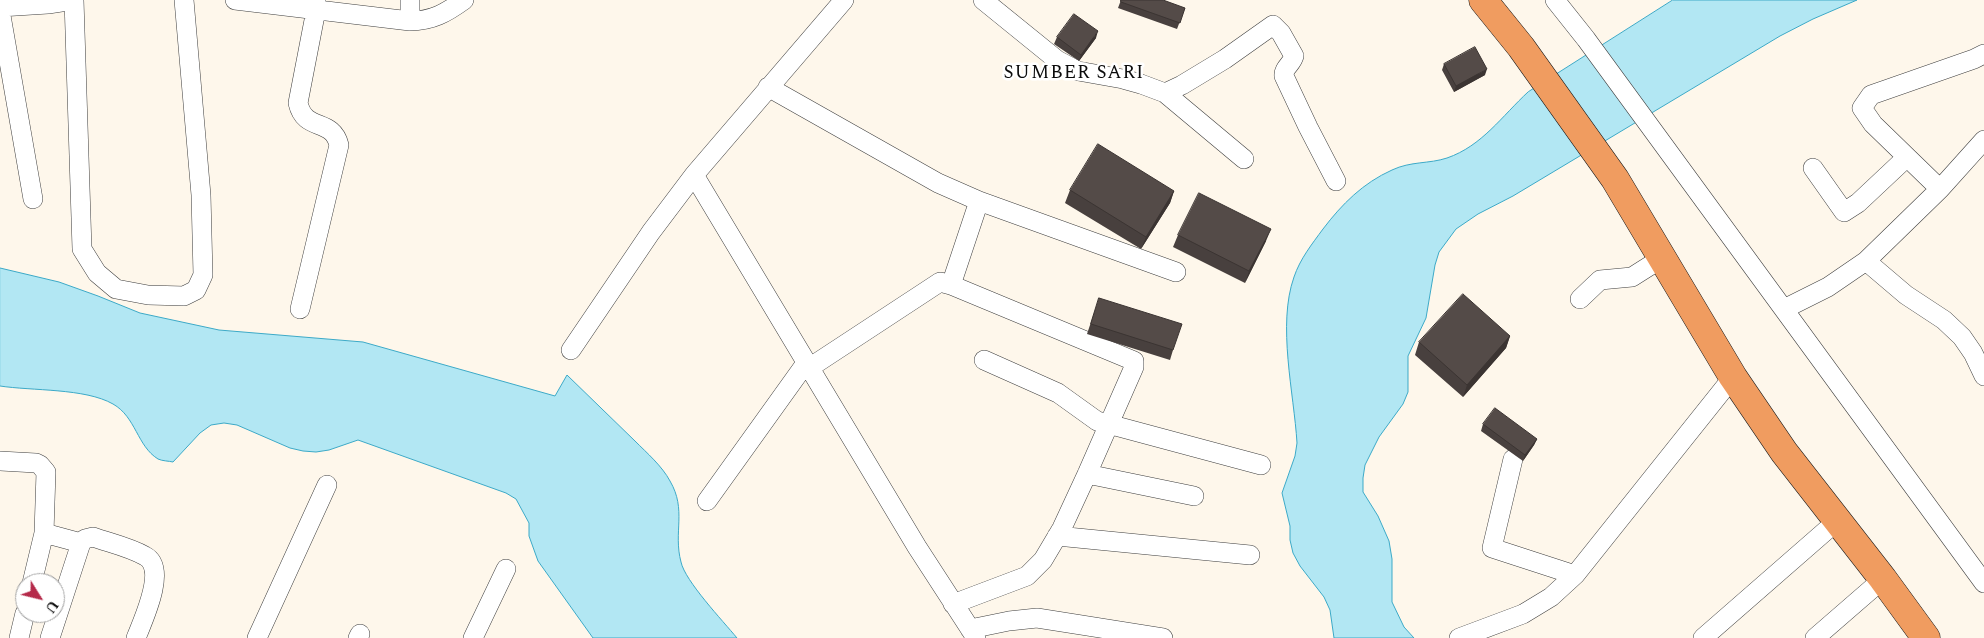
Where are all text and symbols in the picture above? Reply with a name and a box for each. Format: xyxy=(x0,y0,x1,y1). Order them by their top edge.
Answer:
district label: SUMBER SARI xyxy=(1002,63,1146,85)
north arrow xyxy=(15,573,65,623)
text: U xyxy=(40,596,64,617)

